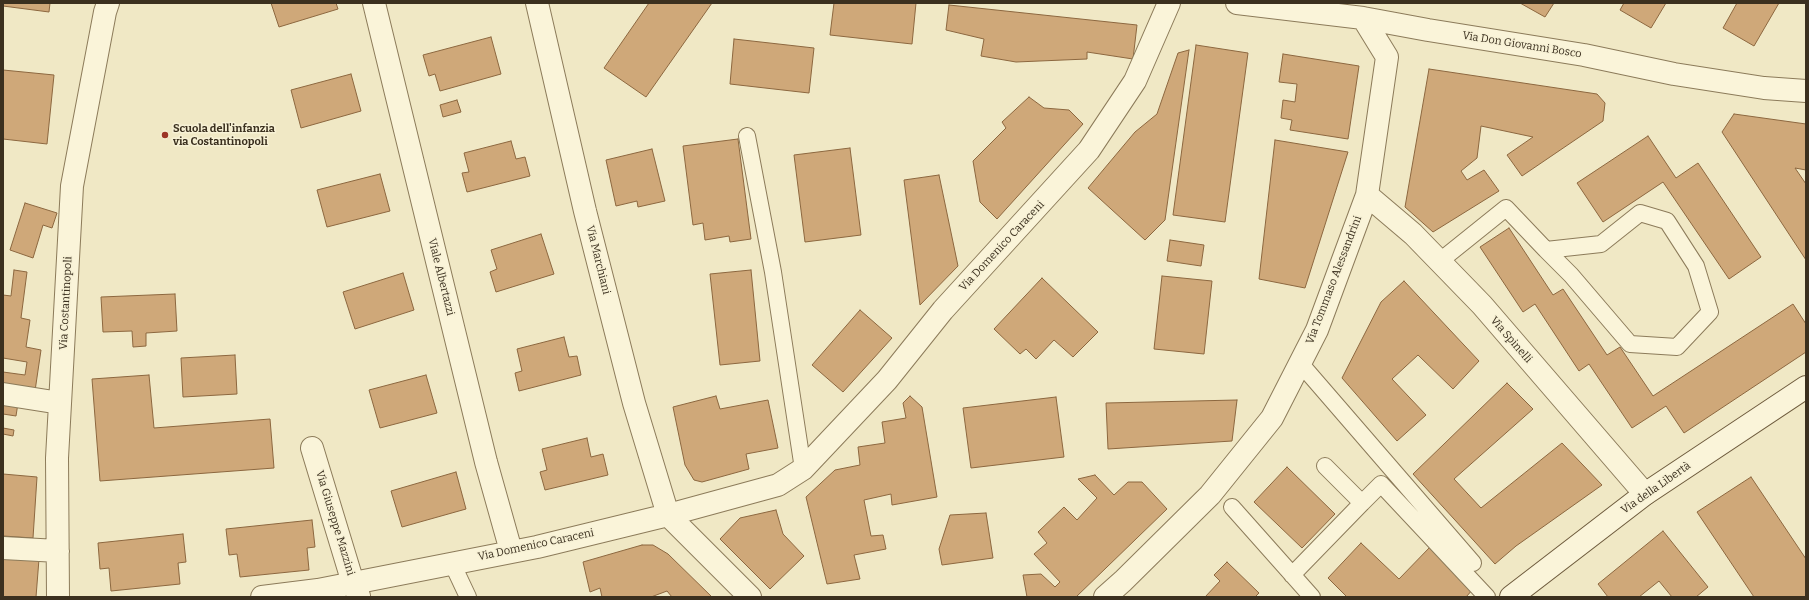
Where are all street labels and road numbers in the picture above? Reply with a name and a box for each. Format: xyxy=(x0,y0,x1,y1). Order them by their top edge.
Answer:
street label: Via Don Giovanni Bosco xyxy=(1461,29,1583,61)
street label: Via Domenico Caraceni xyxy=(957,198,1047,294)
street label: Via Tommaso Alessandrini xyxy=(1303,214,1365,346)
street label: Via Marchiani xyxy=(583,224,613,296)
street label: Viale Albertazzi xyxy=(425,237,457,317)
street label: Via Costantinopoli xyxy=(57,256,75,350)
street label: Via Spinelli xyxy=(1487,314,1535,366)
street label: Via della Libertà xyxy=(1619,459,1693,517)
street label: Via Giuseppe Mazzini xyxy=(313,469,357,577)
street label: Via Domenico Caraceni xyxy=(477,526,595,564)

